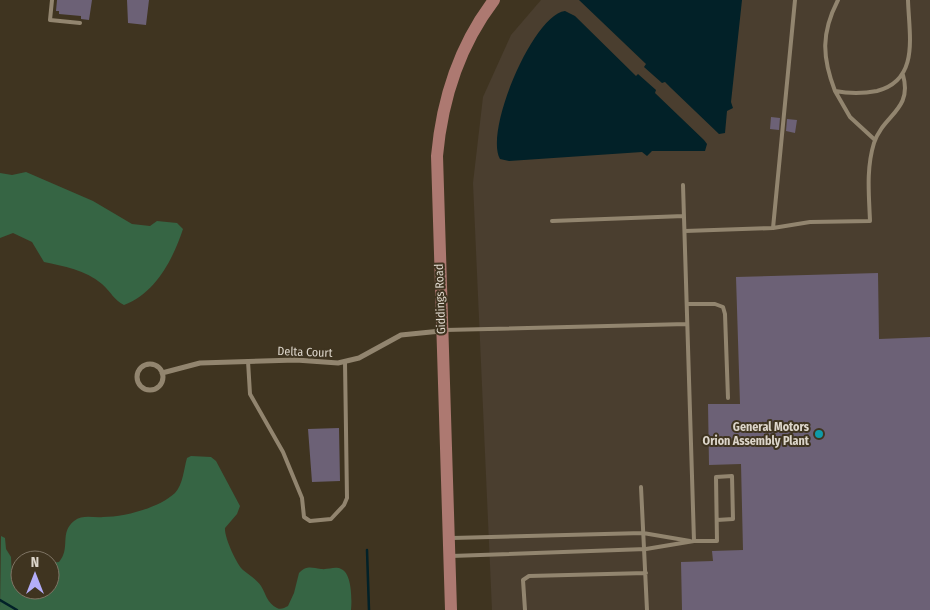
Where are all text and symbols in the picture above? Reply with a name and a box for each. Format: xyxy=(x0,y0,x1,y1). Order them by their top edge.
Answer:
street label: Giddings Road xyxy=(432,264,448,334)
street label: Delta Court xyxy=(277,344,333,360)
place label: General Motors Orion Assembly Plant xyxy=(703,420,810,448)
marker: General Motors Orion Assembly Plant xyxy=(813,428,825,440)
north arrow xyxy=(10,550,60,600)
text: N xyxy=(31,554,39,571)

